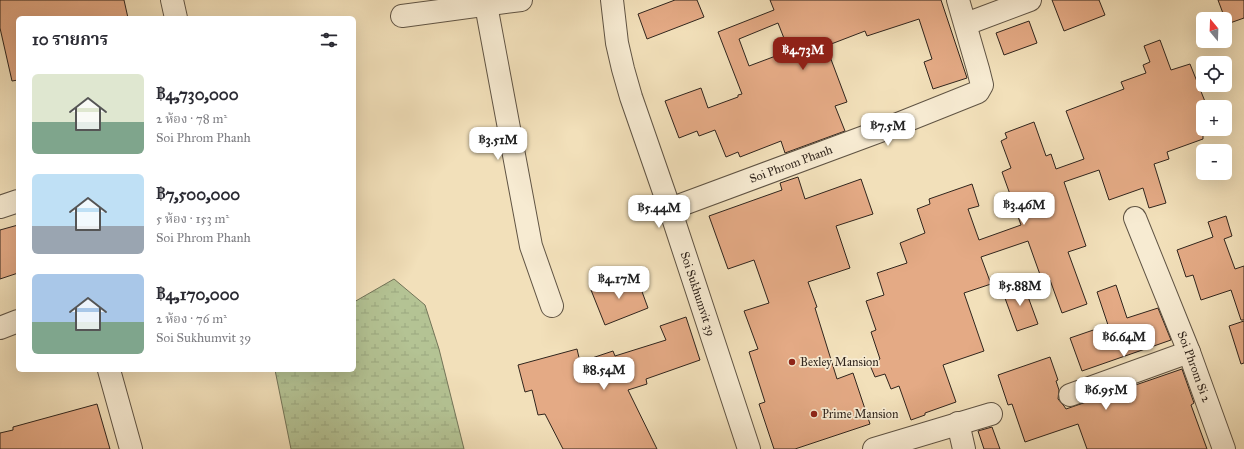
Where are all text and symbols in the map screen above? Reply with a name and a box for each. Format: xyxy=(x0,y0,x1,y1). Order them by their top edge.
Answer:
north arrow xyxy=(1196,12,1232,48)
map controls xyxy=(1196,12,1232,180)
text: 10 รายการ xyxy=(32,29,108,50)
icon: filters xyxy=(318,29,340,51)
pin: ฿4.73M xyxy=(770,37,836,71)
text: ฿4.73M xyxy=(782,42,824,58)
button: locate xyxy=(1196,56,1232,92)
text: ฿4,730,000 xyxy=(156,84,239,105)
icon: home xyxy=(64,90,112,138)
button: + xyxy=(1196,100,1232,136)
text: 2 ห้อง · 78 m² xyxy=(156,111,227,127)
pin: ฿7.5M xyxy=(860,113,916,147)
text: ฿7.5M xyxy=(870,118,906,134)
pin: ฿3.51M xyxy=(465,127,531,161)
text: Soi Phrom Phanh xyxy=(156,130,251,146)
text: ฿3.51M xyxy=(478,132,518,148)
street label: Soi Phrom Phanh xyxy=(747,142,835,186)
button: − xyxy=(1196,144,1232,180)
text: ฿7,500,000 xyxy=(156,184,240,205)
icon: home xyxy=(64,190,112,238)
pin: ฿3.46M xyxy=(991,192,1057,226)
pin: ฿5.44M xyxy=(626,195,692,229)
text: ฿3.46M xyxy=(1003,197,1045,213)
text: ฿5.44M xyxy=(637,200,681,216)
text: 5 ห้อง · 153 m² xyxy=(156,211,229,227)
text: Soi Phrom Phanh xyxy=(156,230,251,246)
street label: Soi Sukhumvit 39 xyxy=(678,250,718,338)
pin: ฿4.17M xyxy=(586,266,652,300)
text: ฿4.17M xyxy=(598,271,641,287)
pin: ฿5.88M xyxy=(987,273,1053,307)
text: ฿5.88M xyxy=(999,278,1041,294)
text: ฿4,170,000 xyxy=(156,284,240,305)
icon: home xyxy=(64,290,112,338)
text: 2 ห้อง · 76 m² xyxy=(156,311,227,327)
pin: ฿6.64M xyxy=(1091,324,1157,358)
text: ฿6.64M xyxy=(1102,329,1146,345)
street label: Soi Phrom Si 2 xyxy=(1174,329,1214,404)
text: Soi Sukhumvit 39 xyxy=(156,330,251,346)
place label: Bexley Mansion xyxy=(800,355,879,369)
pin: ฿8.54M xyxy=(571,357,637,391)
marker: Bexley Mansion xyxy=(787,357,797,367)
text: ฿8.54M xyxy=(582,362,626,378)
pin: ฿6.95M xyxy=(1073,377,1139,411)
text: ฿6.95M xyxy=(1084,382,1128,398)
place label: Prime Mansion xyxy=(822,407,899,421)
marker: Prime Mansion xyxy=(809,409,819,419)

